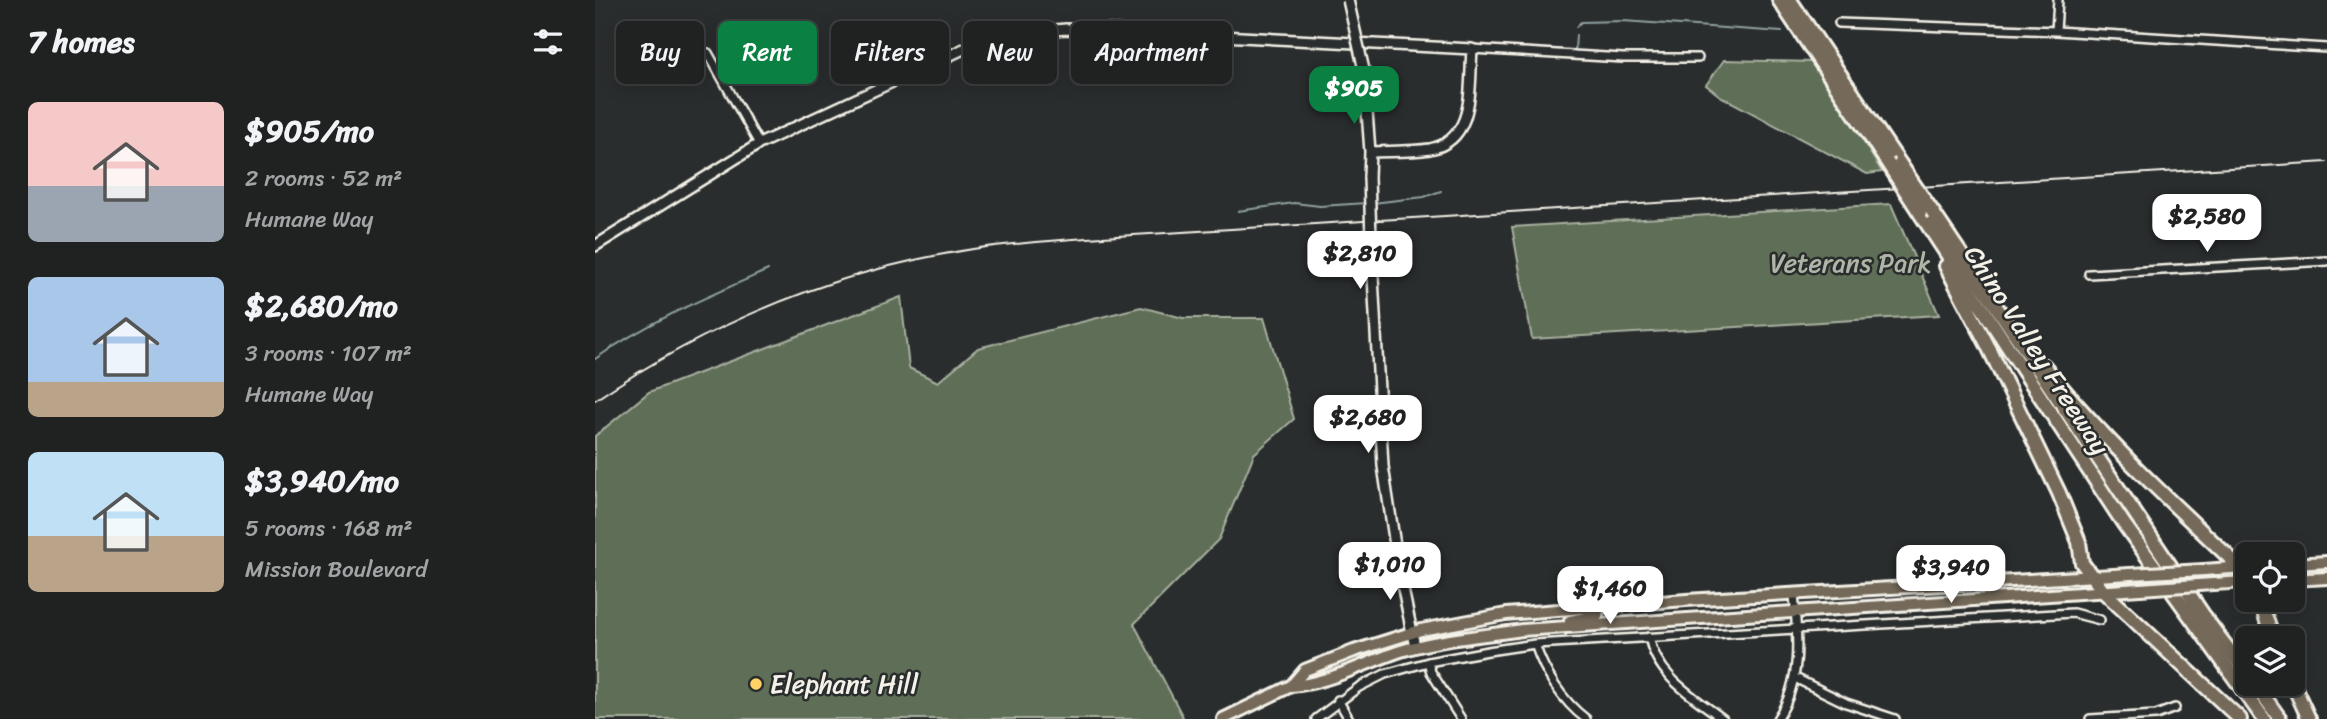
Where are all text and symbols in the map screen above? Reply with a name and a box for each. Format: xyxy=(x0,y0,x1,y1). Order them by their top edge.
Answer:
text: 7 homes xyxy=(28,15,135,69)
chip: Buy xyxy=(616,21,704,84)
chip: Rent xyxy=(718,21,817,84)
chip: Filters xyxy=(831,21,949,84)
chip: New xyxy=(963,21,1057,84)
chip: Apartment xyxy=(1071,21,1232,84)
icon: filters xyxy=(529,23,567,61)
pin: $905 xyxy=(1313,66,1395,126)
text: $905 xyxy=(1325,68,1383,109)
text: $905/mo xyxy=(245,104,374,158)
icon: home xyxy=(84,130,168,214)
text: 2 rooms · 52 m² xyxy=(245,158,402,199)
pin: $2,580 xyxy=(2150,194,2264,254)
text: $2,580 xyxy=(2168,196,2246,237)
text: Humane Way xyxy=(245,199,373,240)
pin: $2,810 xyxy=(1303,232,1417,291)
text: $2,810 xyxy=(1323,233,1397,274)
street label: Chino Valley Freeway xyxy=(1951,235,2123,465)
park label: Veterans Park xyxy=(1770,240,1932,286)
text: $2,680/mo xyxy=(245,279,398,333)
icon: home xyxy=(84,305,168,389)
text: 3 rooms · 107 m² xyxy=(245,333,412,374)
text: Humane Way xyxy=(245,374,373,415)
pin: $2,680 xyxy=(1311,396,1425,455)
text: $2,680 xyxy=(1330,397,1406,438)
text: $3,940/mo xyxy=(245,454,399,508)
icon: home xyxy=(84,480,168,564)
text: 5 rooms · 168 m² xyxy=(245,508,413,549)
pin: $1,010 xyxy=(1333,542,1447,602)
map controls xyxy=(2235,542,2305,696)
button: locate xyxy=(2235,542,2305,612)
text: $1,010 xyxy=(1355,544,1425,585)
pin: $3,940 xyxy=(1894,546,2008,605)
text: $3,940 xyxy=(1912,547,1990,588)
text: Mission Boulevard xyxy=(245,549,427,590)
pin: $1,460 xyxy=(1553,566,1667,626)
text: $1,460 xyxy=(1573,568,1647,609)
button: layers xyxy=(2235,626,2305,696)
place label: Elephant Hill xyxy=(770,661,919,707)
marker: Elephant Hill xyxy=(748,676,764,692)

